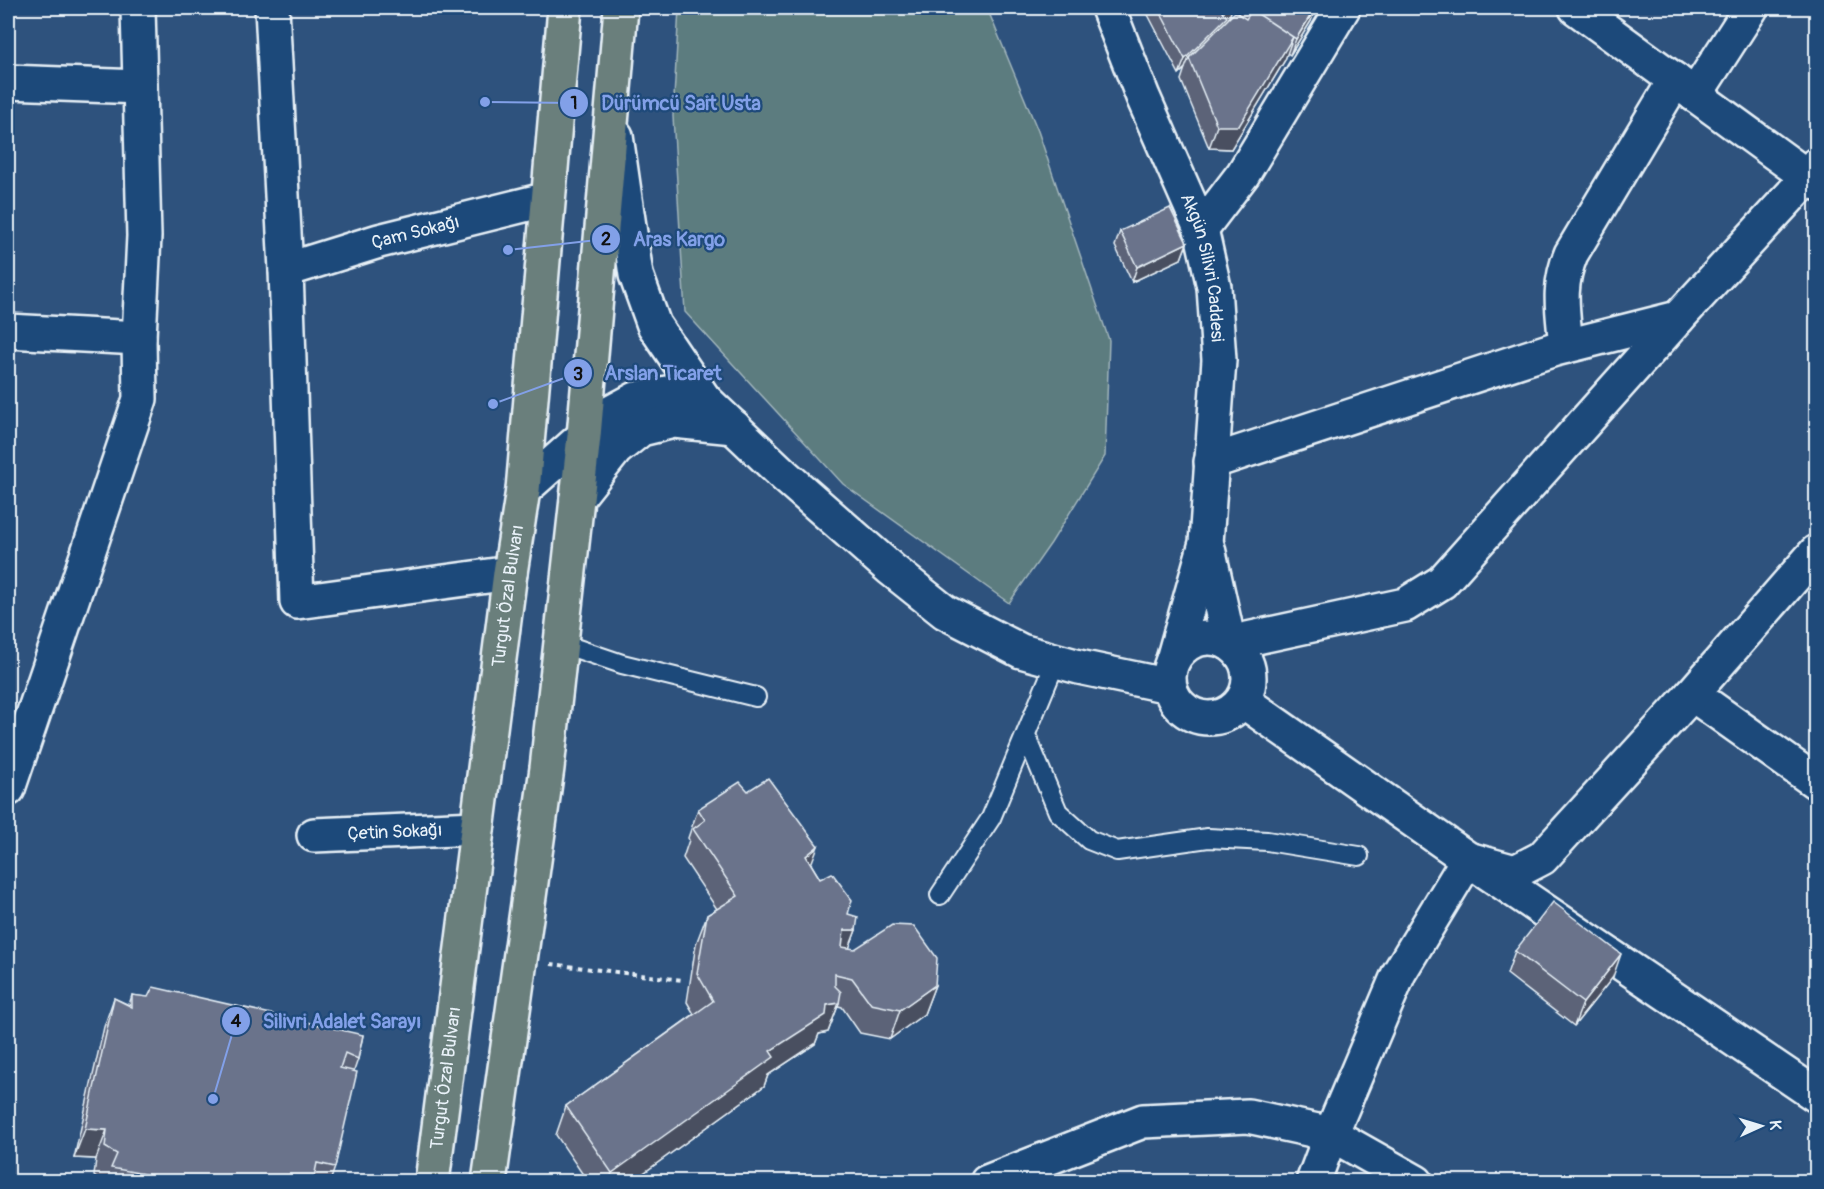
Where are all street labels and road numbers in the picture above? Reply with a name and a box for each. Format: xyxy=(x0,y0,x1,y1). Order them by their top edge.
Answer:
street label: Akgün Silivri Caddesi xyxy=(1175,189,1229,343)
street label: Çam Sokağı xyxy=(369,210,462,254)
street label: Turgut Özal Bulvarı xyxy=(487,523,529,669)
street label: Çetin Sokağı xyxy=(347,818,443,845)
street label: Turgut Özal Bulvarı xyxy=(425,1005,466,1151)

